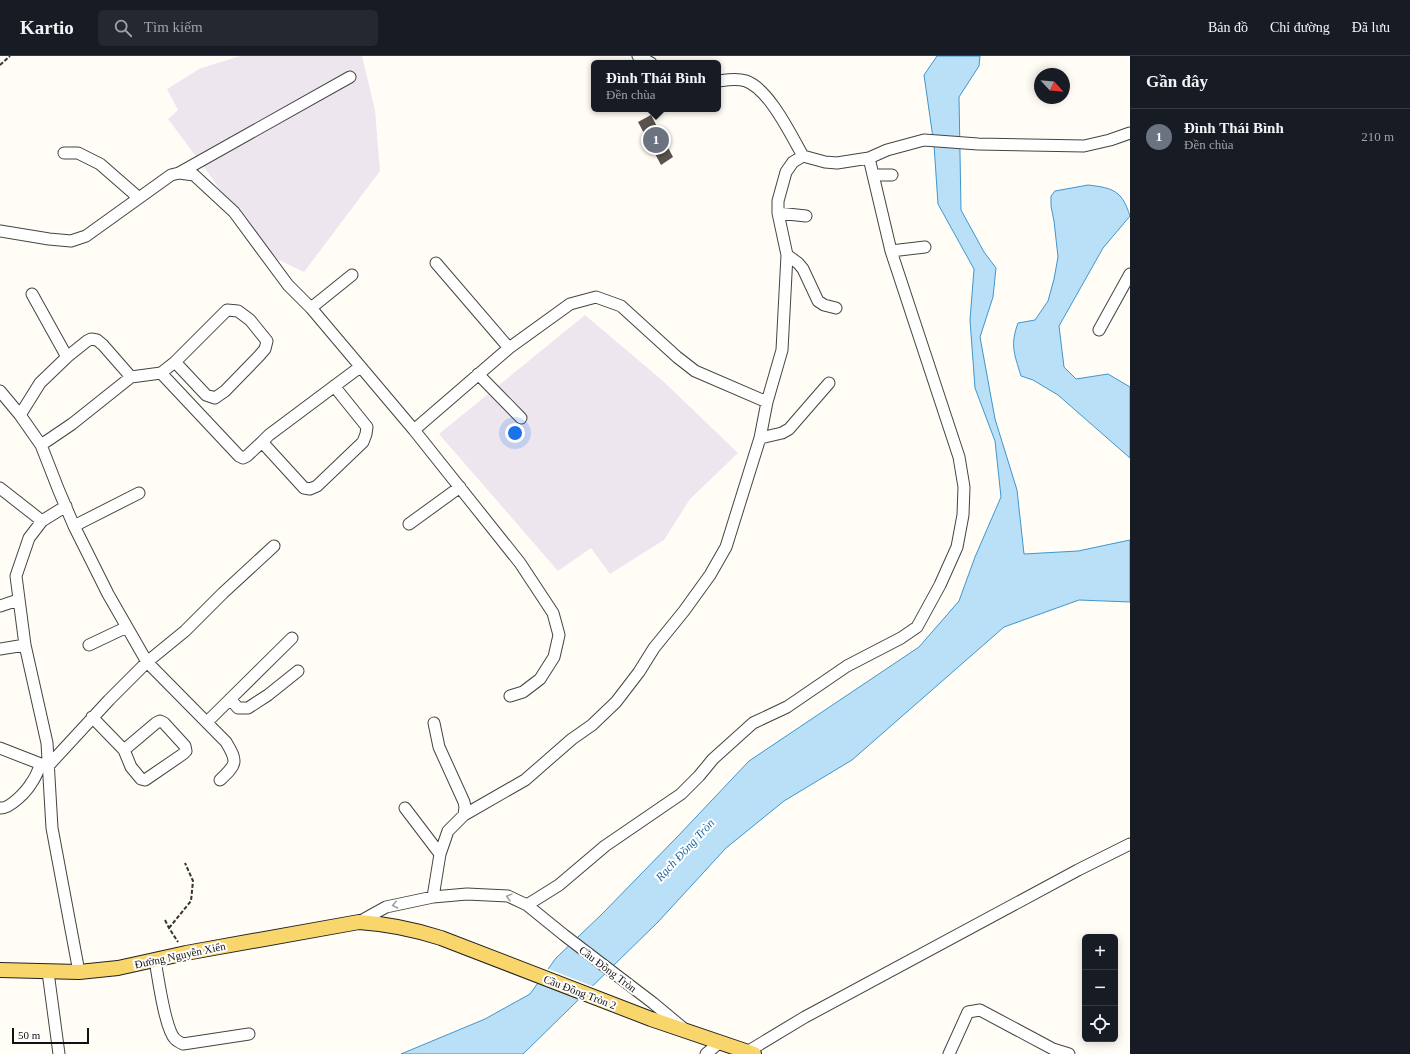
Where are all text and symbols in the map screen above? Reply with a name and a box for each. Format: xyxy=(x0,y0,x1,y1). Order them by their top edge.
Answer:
search box xyxy=(98,10,378,46)
text: Kartio xyxy=(20,17,74,38)
icon: search xyxy=(112,17,134,39)
text: Tìm kiếm xyxy=(144,19,203,35)
text: Bản đồ xyxy=(1208,20,1248,35)
text: Chỉ đường xyxy=(1270,20,1330,35)
text: Đã lưu xyxy=(1352,20,1390,35)
popup xyxy=(591,60,721,112)
north arrow xyxy=(1034,68,1070,104)
text: Đình Thái Bình xyxy=(606,70,706,86)
text: Gần đây xyxy=(1146,72,1208,91)
text: Đền chùa xyxy=(606,87,656,102)
text: Đình Thái Bình xyxy=(1184,120,1284,136)
pin: 1 xyxy=(643,125,669,155)
text: 1 xyxy=(1156,129,1162,144)
text: 210 m xyxy=(1361,129,1394,144)
text: Đền chùa xyxy=(1184,137,1233,152)
your location xyxy=(505,423,525,443)
water label: Rạch Đồng Tròn xyxy=(652,816,717,885)
one-way arrow xyxy=(506,894,512,902)
one-way arrow xyxy=(392,901,398,909)
map controls xyxy=(1082,934,1118,1042)
button: + xyxy=(1082,934,1118,970)
street label: Đường Nguyễn Xiển xyxy=(134,939,227,970)
street label: Cầu Đồng Tròn xyxy=(577,944,639,995)
button: − xyxy=(1082,970,1118,1006)
street label: Cầu Đồng Tròn 2 xyxy=(542,973,618,1011)
button: locate xyxy=(1082,1006,1118,1042)
scale bar xyxy=(12,1026,89,1045)
text: 50 m xyxy=(18,1029,40,1041)

